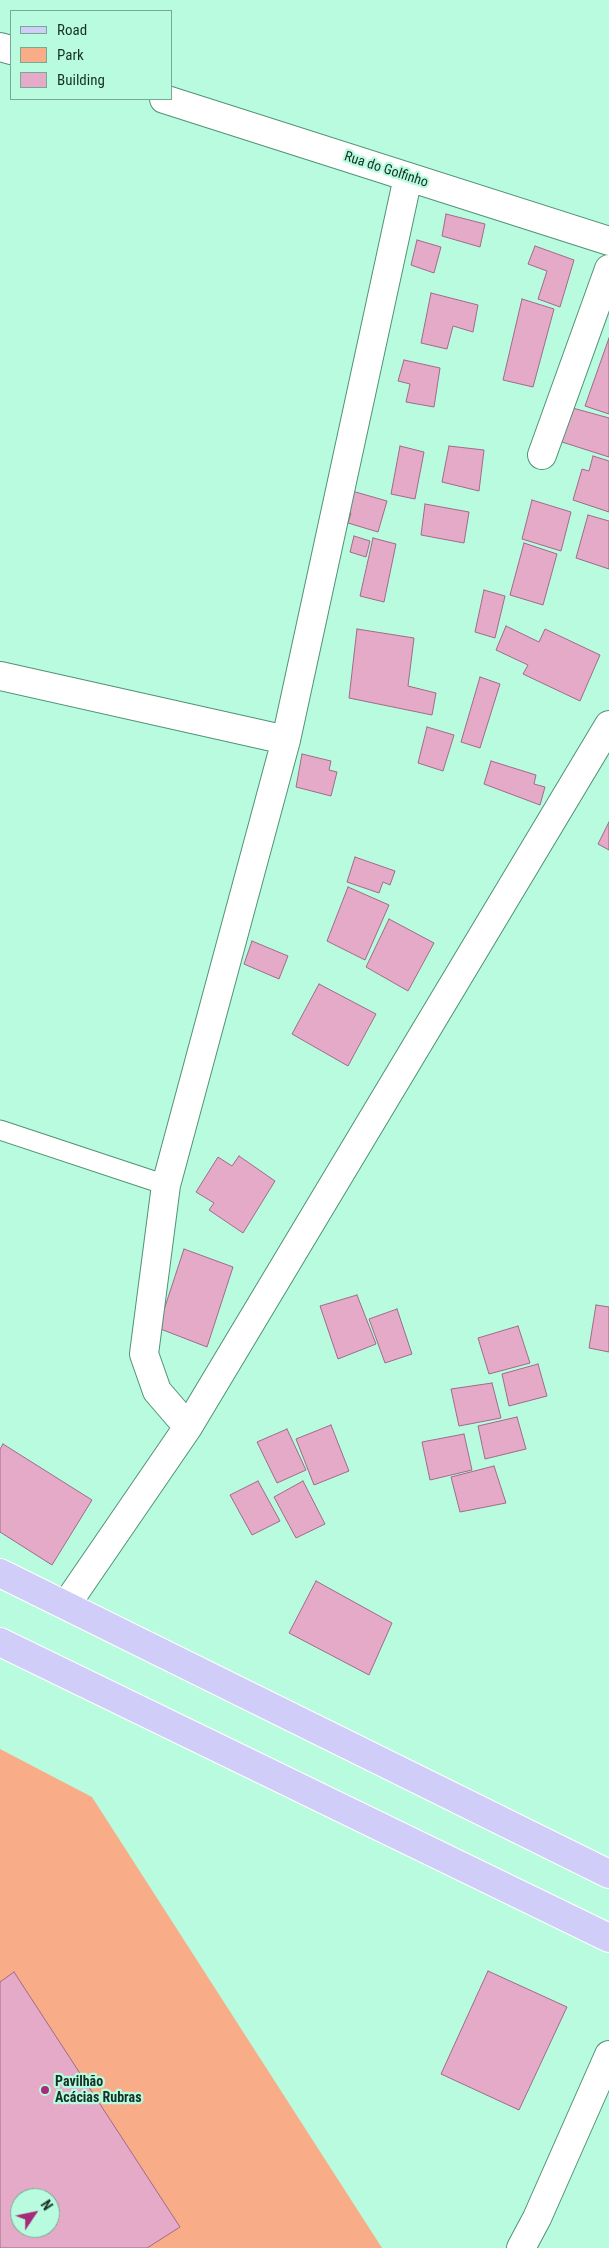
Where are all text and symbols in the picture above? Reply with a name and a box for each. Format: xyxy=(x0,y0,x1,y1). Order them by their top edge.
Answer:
legend xyxy=(10,10,172,100)
text: Road xyxy=(57,21,87,39)
text: Park xyxy=(57,46,84,64)
text: Building xyxy=(57,71,105,89)
street label: Rua do Golfinho xyxy=(342,149,430,191)
place label: Pavilhão Acácias Rubras xyxy=(55,2074,141,2106)
marker: Pavilhão Acácias Rubras xyxy=(39,2084,51,2096)
north arrow xyxy=(10,2188,60,2238)
text: N xyxy=(38,2197,56,2213)

